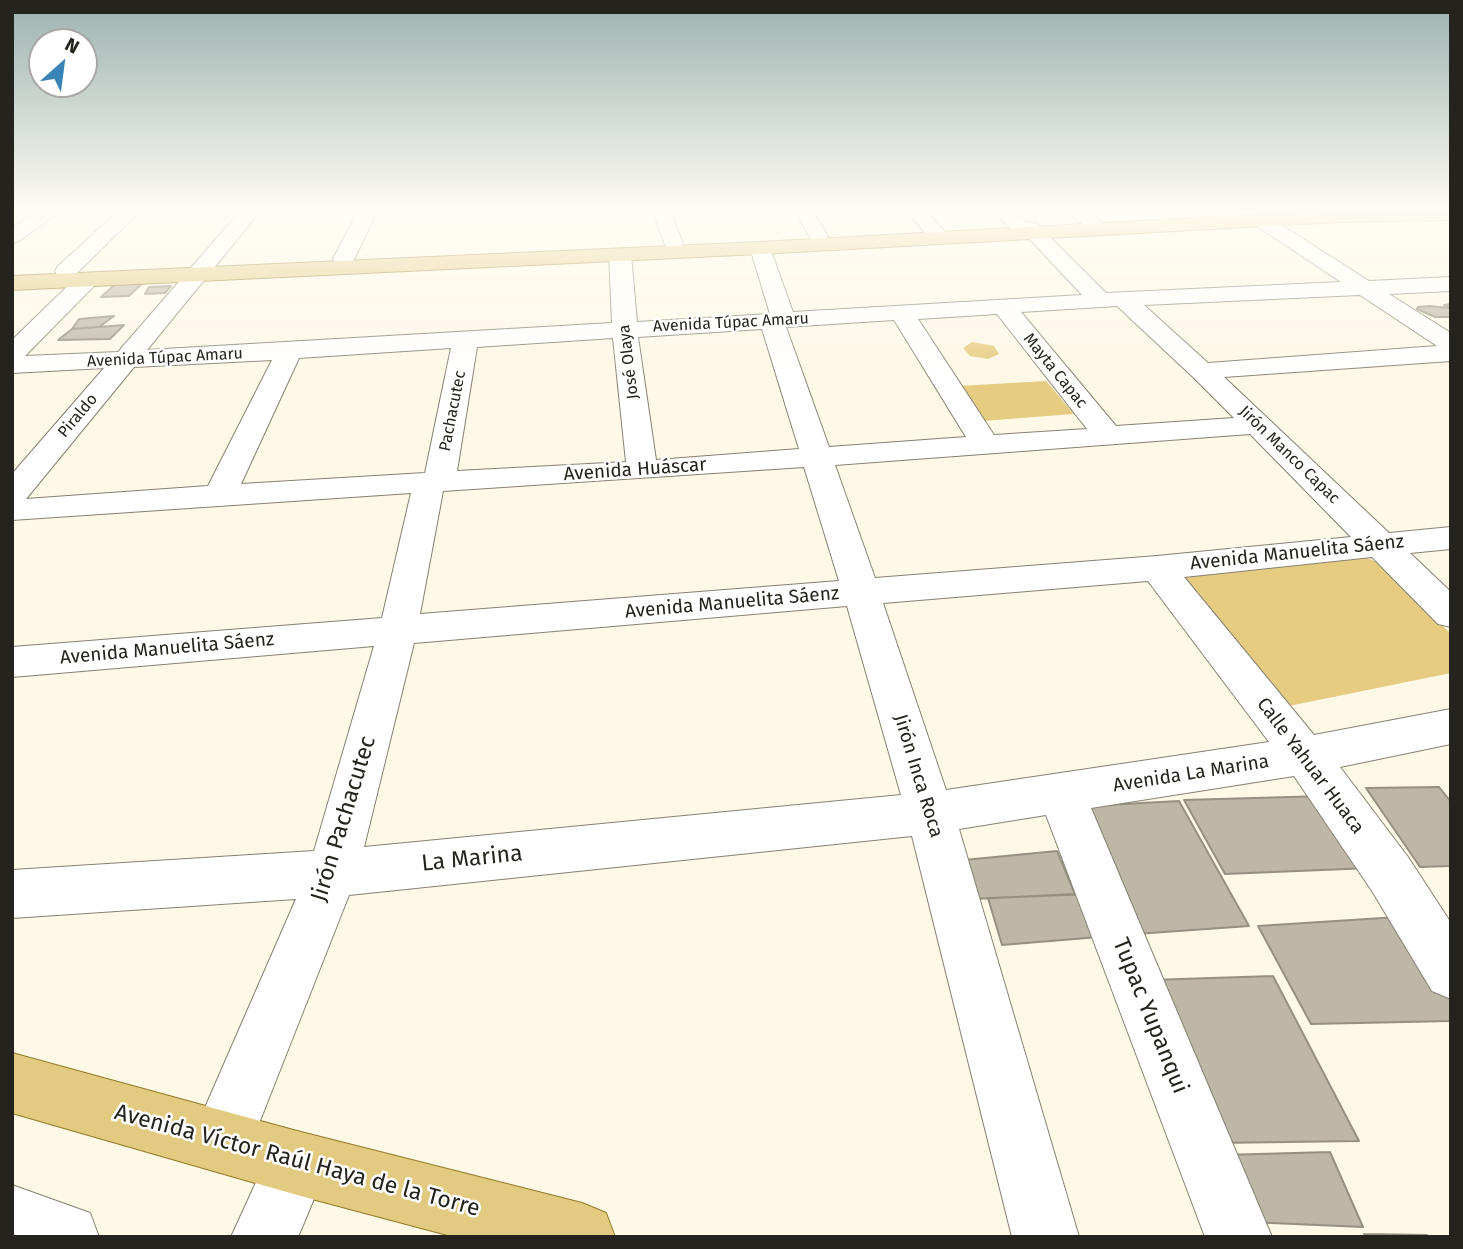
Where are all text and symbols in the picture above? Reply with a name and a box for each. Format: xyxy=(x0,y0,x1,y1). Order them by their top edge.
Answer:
north arrow xyxy=(28,28,98,98)
text: N xyxy=(61,33,83,59)
street label: Avenida Túpac Amaru xyxy=(653,309,809,337)
street label: José Olaya xyxy=(615,324,643,400)
street label: Mayta Capac xyxy=(1019,330,1091,412)
street label: Avenida Túpac Amaru xyxy=(87,344,243,372)
street label: Pachacutec xyxy=(436,369,470,453)
street label: Piraldo xyxy=(54,390,102,442)
street label: Jirón Manco Capac xyxy=(1235,402,1343,508)
street label: Avenida Huáscar xyxy=(563,454,707,486)
street label: Avenida Manuelita Sáenz xyxy=(1189,530,1405,576)
street label: Avenida Manuelita Sáenz xyxy=(624,582,840,624)
street label: Avenida Manuelita Sáenz xyxy=(59,628,275,670)
street label: Calle Yahuar Huaca xyxy=(1251,693,1369,839)
street label: Jirón Inca Roca xyxy=(888,712,948,840)
street label: Jirón Pachacutec xyxy=(306,733,382,905)
street label: Avenida La Marina xyxy=(1111,750,1271,798)
street label: La Marina xyxy=(420,840,524,878)
street label: Tupac Yupanqui xyxy=(1106,934,1194,1098)
street label: Avenida Víctor Raúl Haya de la Torre xyxy=(111,1099,483,1223)

